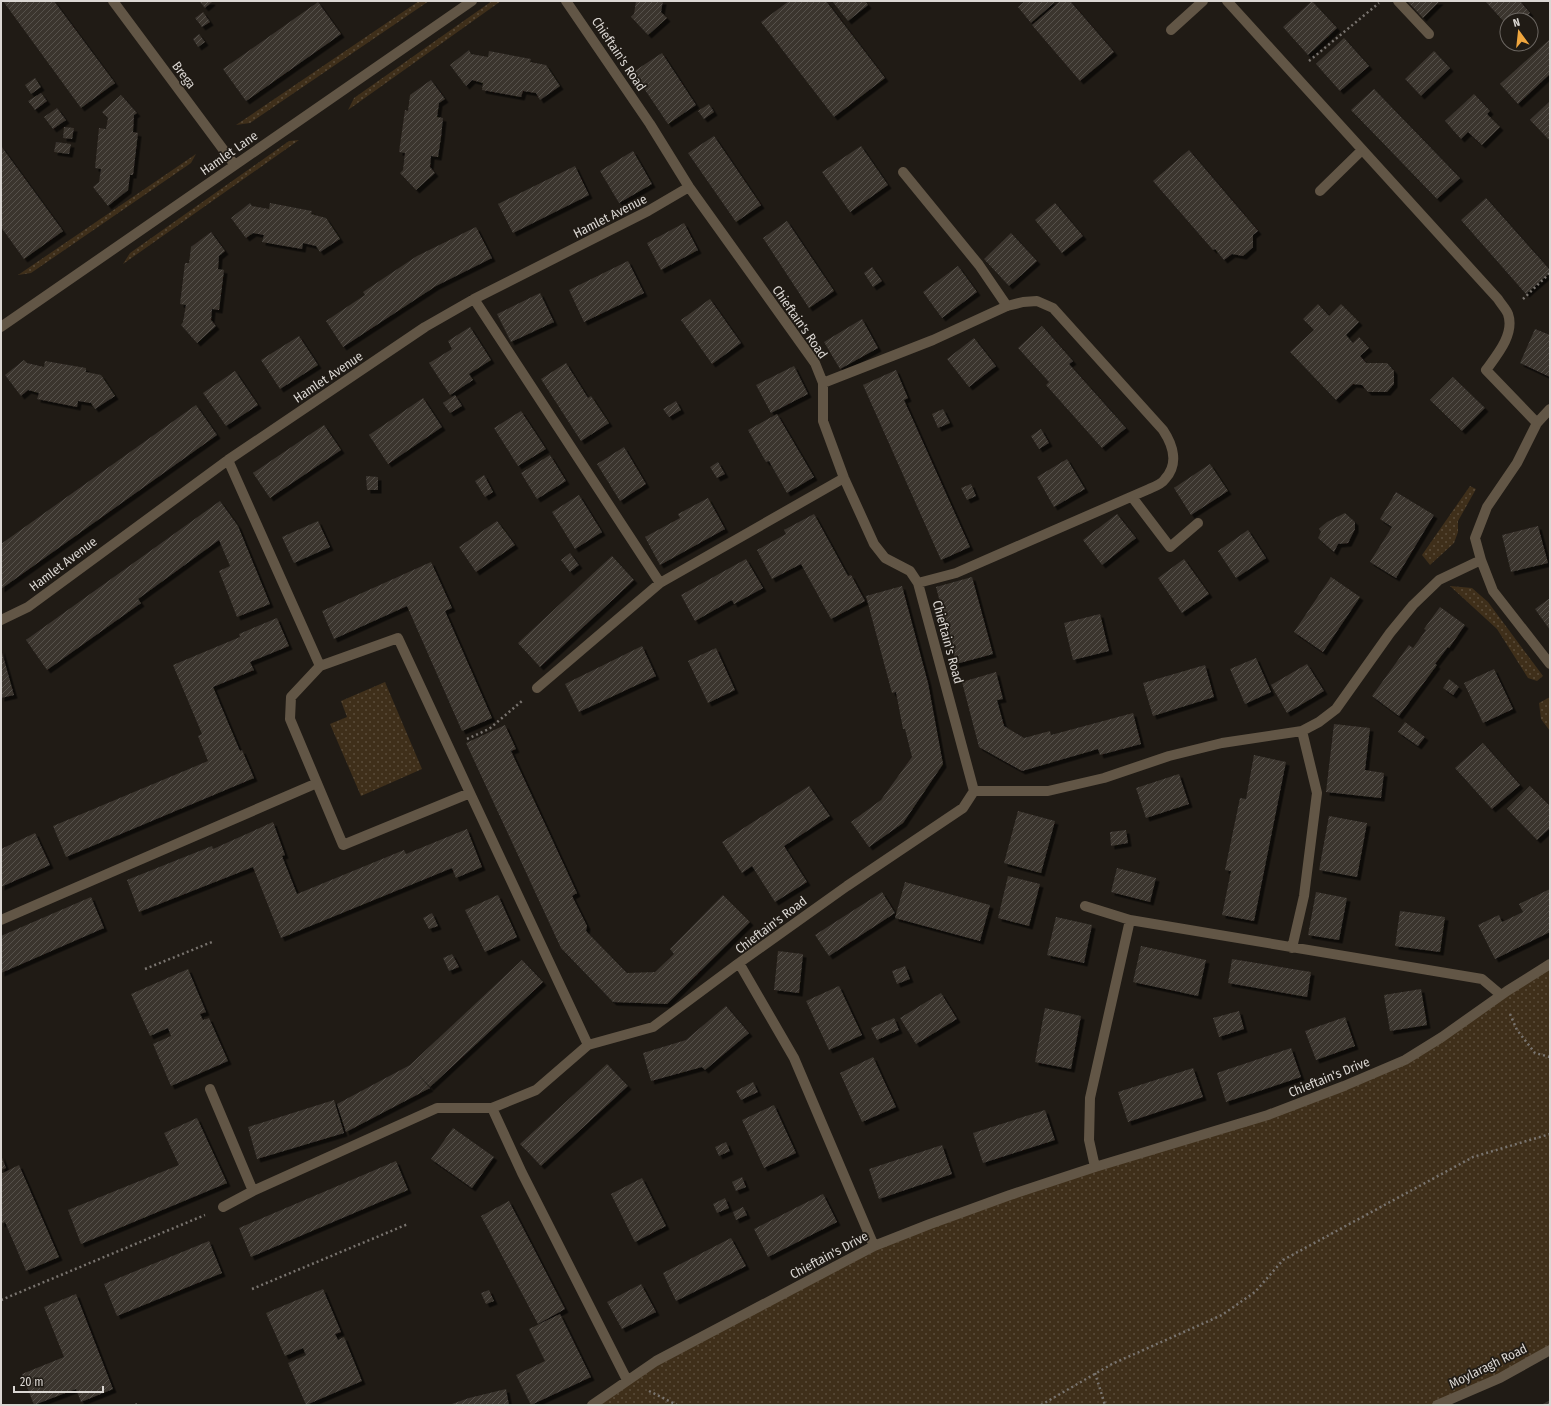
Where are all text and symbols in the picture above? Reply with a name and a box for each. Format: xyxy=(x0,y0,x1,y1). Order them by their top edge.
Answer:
north arrow xyxy=(1499,12,1539,52)
street label: Chieftain's Road xyxy=(589,14,649,94)
text: N xyxy=(1512,16,1521,30)
street label: Brega xyxy=(169,59,199,91)
street label: Hamlet Lane xyxy=(197,128,261,178)
street label: Hamlet Avenue xyxy=(571,191,649,241)
street label: Chieftain's Road xyxy=(769,283,831,361)
street label: Hamlet Avenue xyxy=(290,348,366,406)
street label: Hamlet Avenue xyxy=(26,534,100,594)
street label: Chieftain's Road xyxy=(930,599,966,685)
street label: Chieftain's Road xyxy=(732,893,810,957)
street label: Chieftain's Drive xyxy=(1286,1054,1372,1100)
street label: Chieftain's Drive xyxy=(787,1228,871,1282)
street label: Moylaragh Road xyxy=(1447,1341,1529,1391)
scale bar xyxy=(14,1368,103,1394)
text: 20 m xyxy=(20,1375,44,1389)

